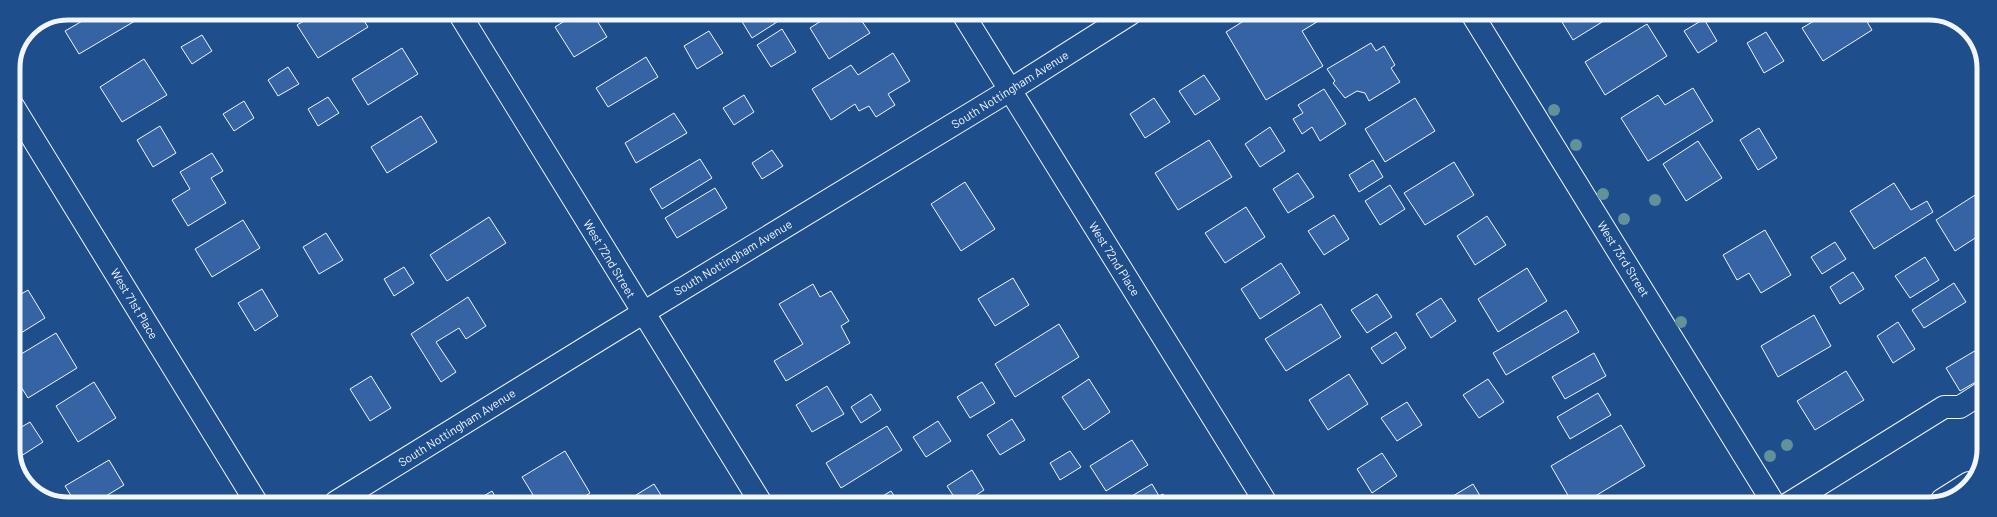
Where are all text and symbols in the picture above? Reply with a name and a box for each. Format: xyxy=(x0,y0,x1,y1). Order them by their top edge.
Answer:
street label: South Nottingham Avenue xyxy=(948,47,1071,131)
street label: South Nottingham Avenue xyxy=(671,216,794,298)
street label: West 72nd Street xyxy=(581,217,639,300)
street label: West 73rd Street xyxy=(1595,218,1653,299)
street label: West 72nd Place xyxy=(1086,219,1143,298)
street label: West 71st Place xyxy=(108,266,161,341)
street label: South Nottingham Avenue xyxy=(395,385,518,469)

